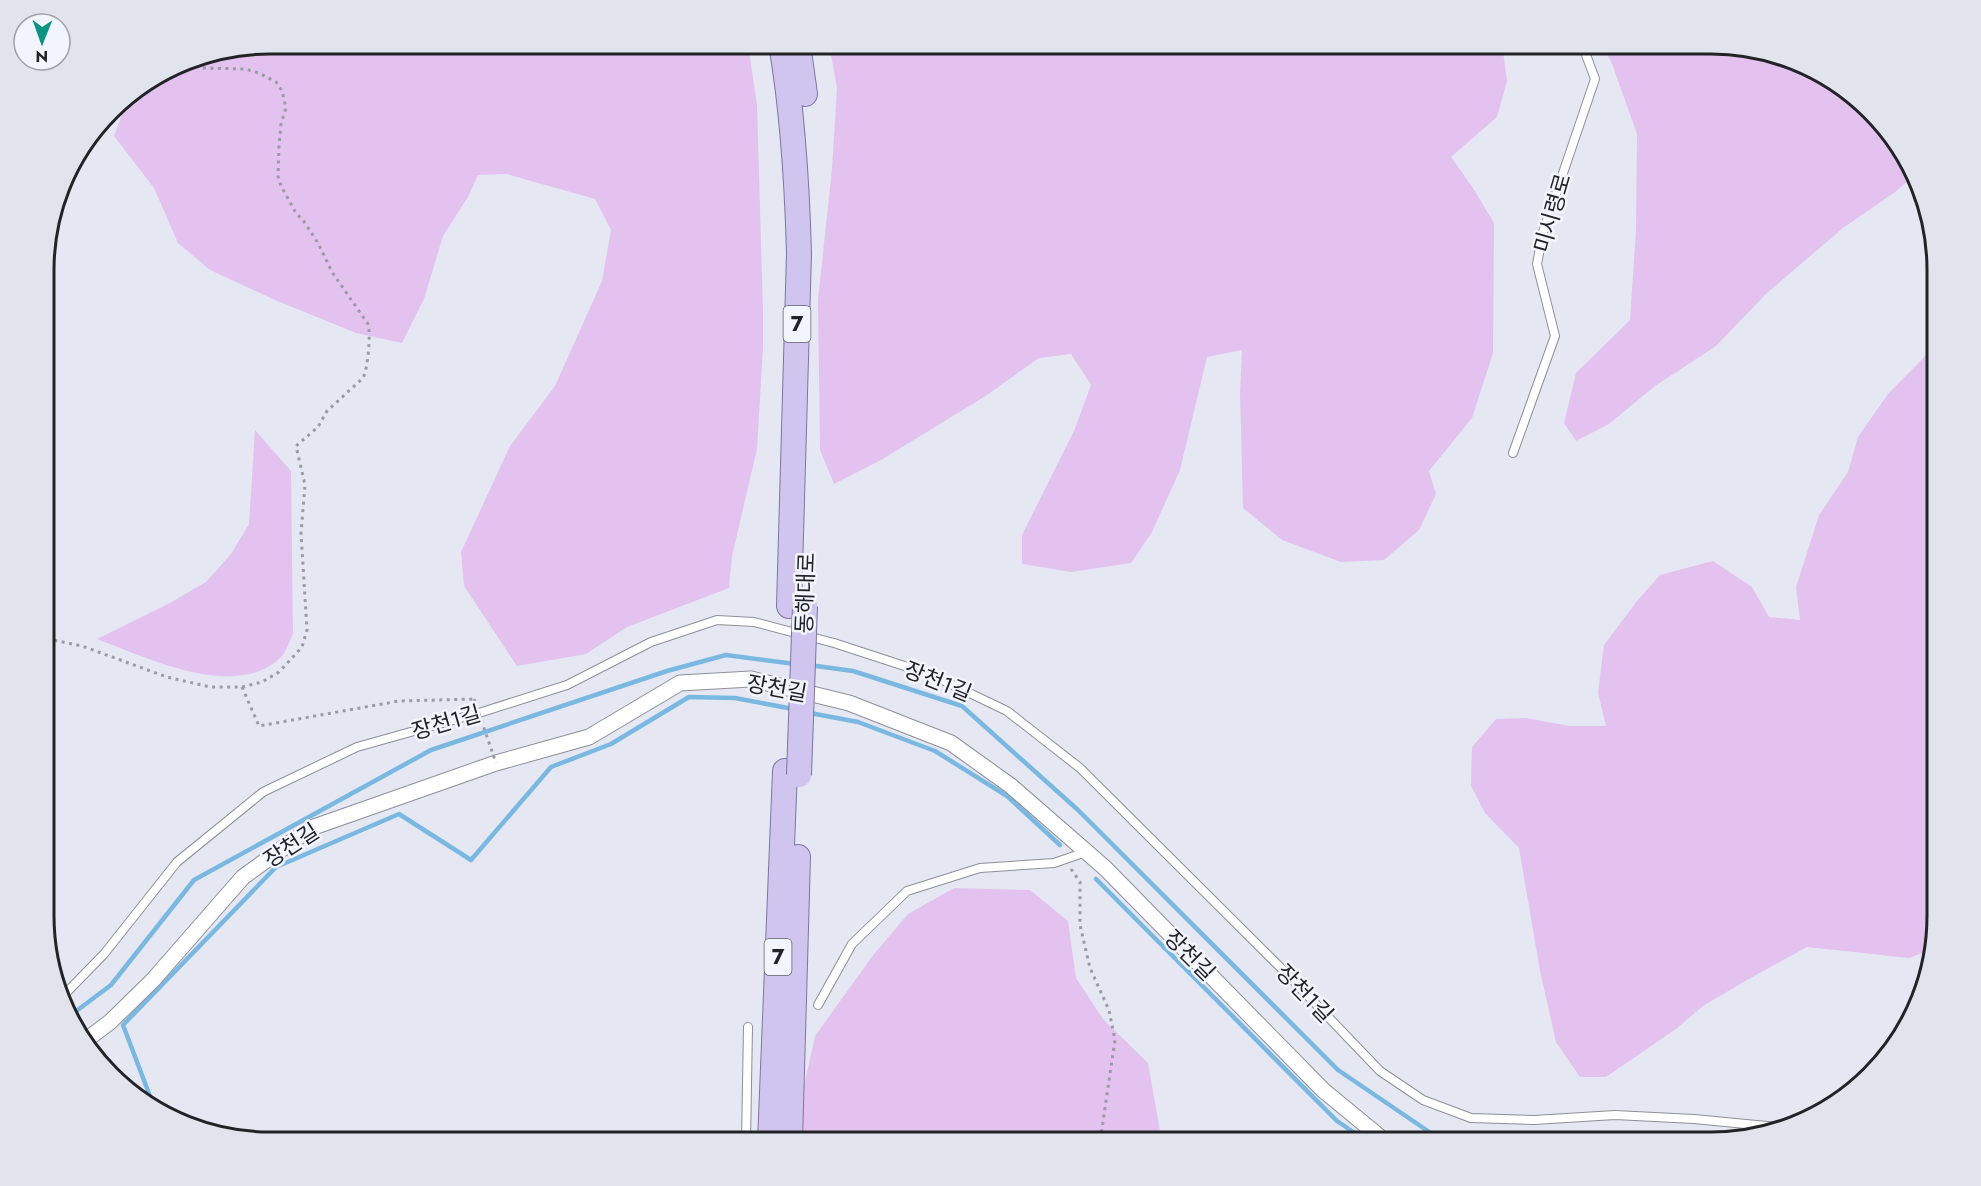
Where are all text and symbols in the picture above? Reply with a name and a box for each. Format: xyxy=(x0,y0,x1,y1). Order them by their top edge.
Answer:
north arrow xyxy=(12,12,72,72)
text: N xyxy=(35,45,48,68)
street label: 미시령로 xyxy=(1525,170,1579,256)
road number: 7 xyxy=(784,306,810,342)
street label: 동해대로 xyxy=(788,552,822,634)
street label: 장천1길 xyxy=(899,653,977,709)
street label: 장천길 xyxy=(744,667,810,709)
street label: 장천1길 xyxy=(408,697,484,747)
street label: 장천길 xyxy=(257,815,325,875)
street label: 장천길 xyxy=(1157,922,1223,988)
road number: 7 xyxy=(764,939,792,975)
street label: 장천1길 xyxy=(1269,956,1341,1030)

